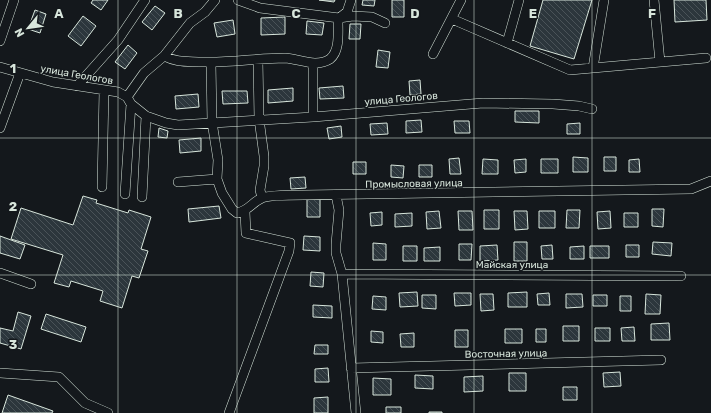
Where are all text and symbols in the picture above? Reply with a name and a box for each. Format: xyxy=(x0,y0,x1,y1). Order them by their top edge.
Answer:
text: A xyxy=(54,6,64,21)
text: B xyxy=(173,6,183,21)
text: C xyxy=(291,6,301,21)
text: D xyxy=(410,6,420,21)
text: E xyxy=(529,6,537,21)
text: F xyxy=(648,6,656,21)
north arrow xyxy=(8,8,48,48)
text: N xyxy=(12,26,27,39)
text: 1 xyxy=(10,61,16,76)
street label: улица Геологов xyxy=(40,63,114,87)
street label: улица Геологов xyxy=(364,90,439,108)
street label: Промысловая улица xyxy=(365,177,463,191)
text: 2 xyxy=(9,199,17,214)
street label: Майская улица xyxy=(476,259,548,271)
text: 3 xyxy=(9,337,18,352)
street label: Восточная улица xyxy=(465,347,547,361)

